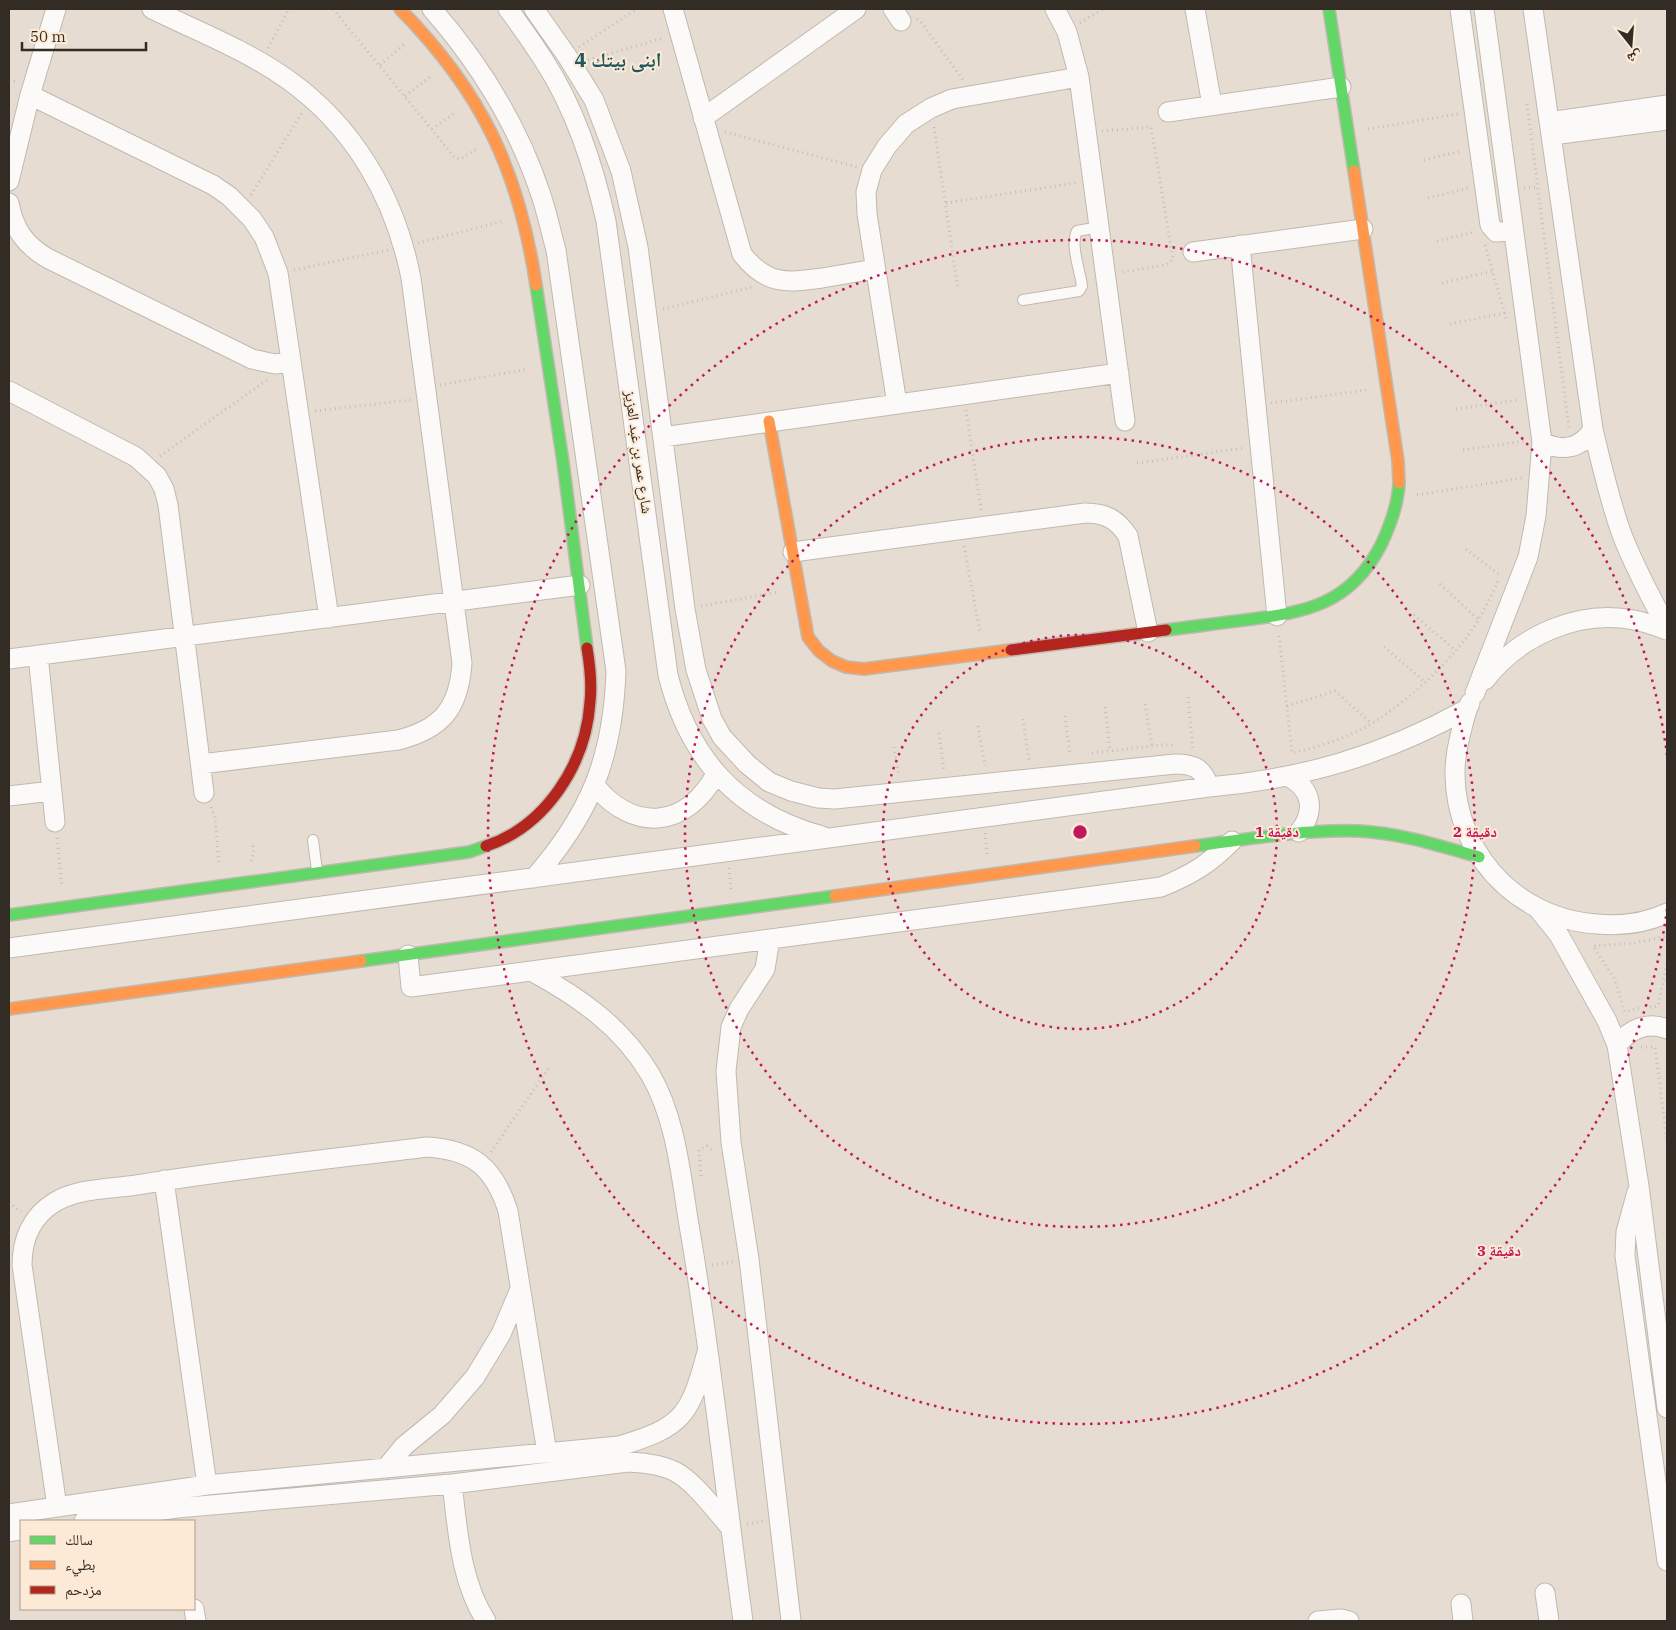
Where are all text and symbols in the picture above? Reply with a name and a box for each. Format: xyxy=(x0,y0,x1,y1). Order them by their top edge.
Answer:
scale bar xyxy=(22,20,146,52)
north arrow xyxy=(1606,20,1656,70)
text: 50 m xyxy=(30,27,66,46)
district label: ابنى بيتك 4 xyxy=(575,46,661,73)
text: ش xyxy=(1625,47,1645,68)
street label: شارع عمر بن عبد العزيز xyxy=(620,388,657,515)
text: 1 دقيقة xyxy=(1255,822,1299,841)
text: 2 دقيقة xyxy=(1453,822,1497,841)
centre of rings xyxy=(1071,823,1089,841)
text: 3 دقيقة xyxy=(1477,1241,1521,1260)
legend xyxy=(20,1520,195,1610)
text: سالك xyxy=(65,1530,93,1549)
text: بطيء xyxy=(65,1555,95,1577)
text: مزدحم xyxy=(65,1580,102,1600)

